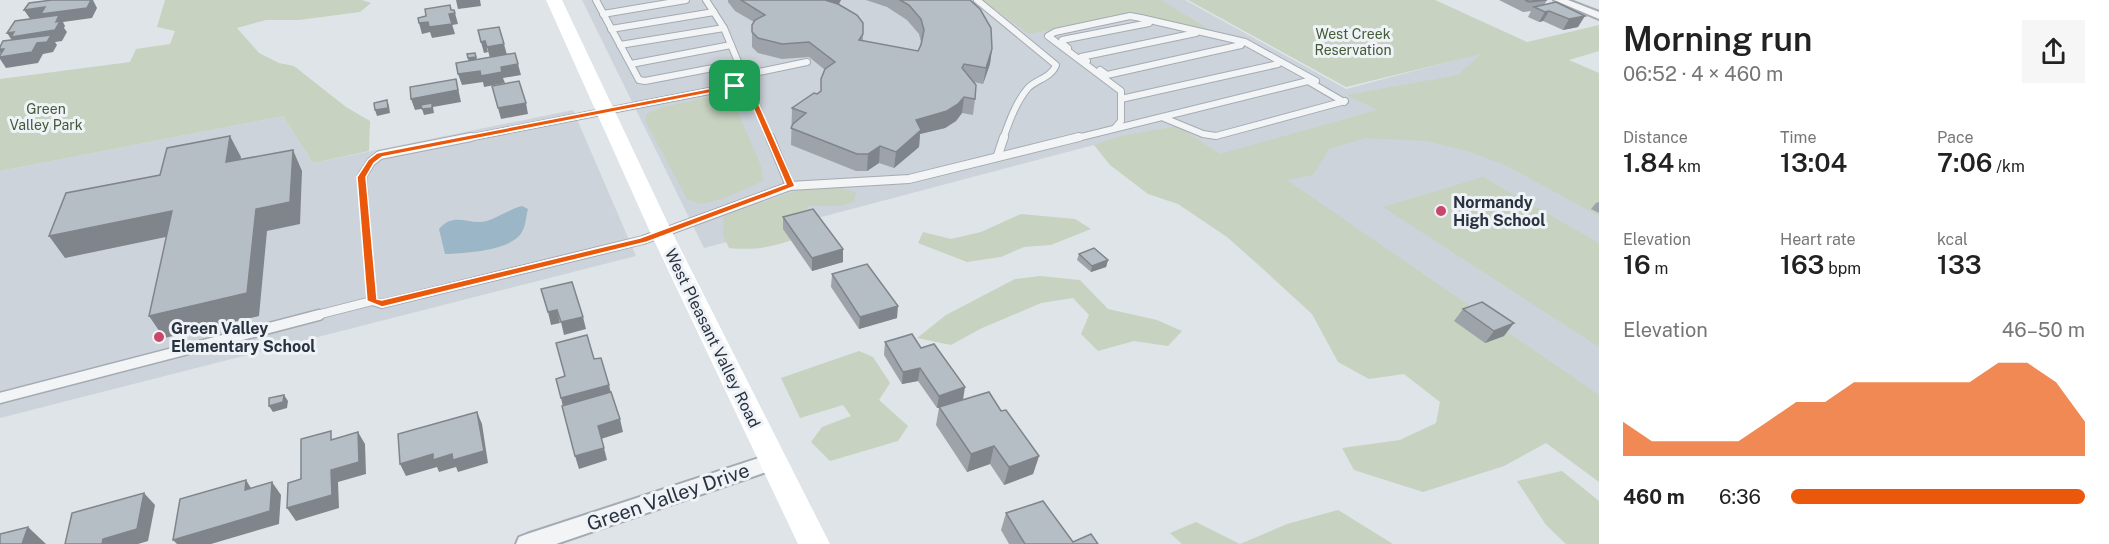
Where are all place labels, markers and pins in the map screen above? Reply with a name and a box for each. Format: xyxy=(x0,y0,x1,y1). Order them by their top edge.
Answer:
pin xyxy=(709,60,760,111)
place label: Normandy High School xyxy=(1453,193,1546,230)
marker: Normandy High School xyxy=(1434,204,1448,218)
place label: Green Valley Elementary School xyxy=(171,319,316,356)
marker: Green Valley Elementary School xyxy=(152,330,166,344)

